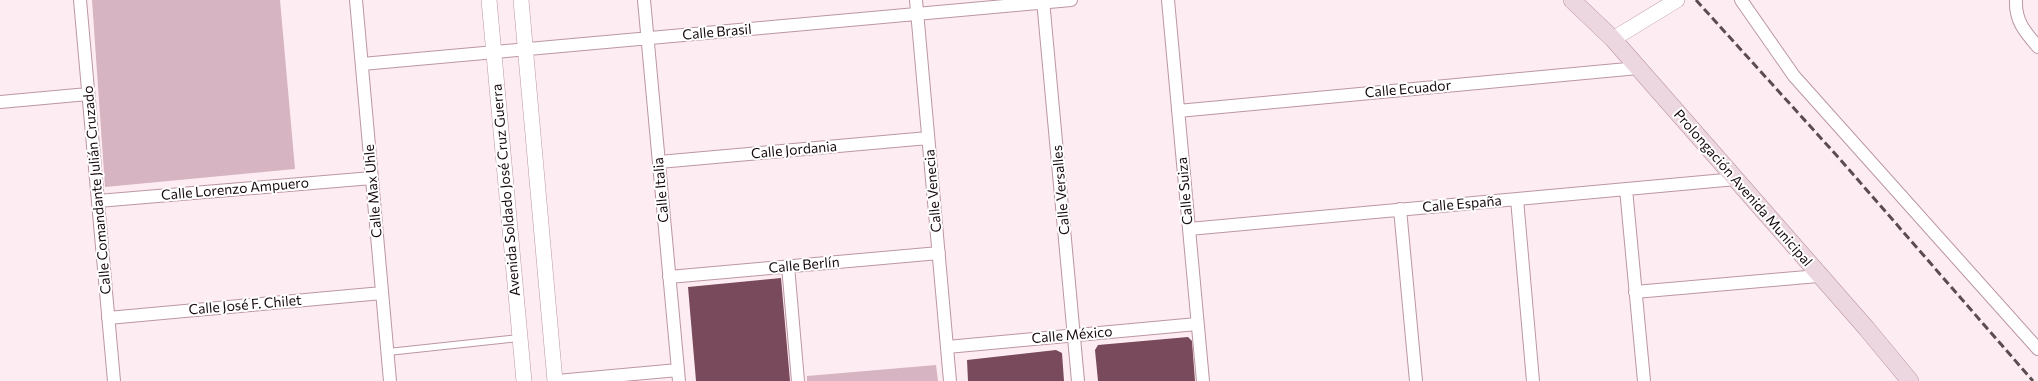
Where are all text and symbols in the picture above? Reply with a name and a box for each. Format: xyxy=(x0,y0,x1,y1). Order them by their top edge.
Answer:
street label: Calle Brasil xyxy=(682,21,752,43)
street label: Calle Ecuador xyxy=(1364,77,1452,101)
street label: Avenida Soldado José Cruz Guerra xyxy=(488,83,524,297)
street label: Calle Comandante Julián Cruzado xyxy=(80,85,114,295)
street label: Prolongación Avenida Municipal xyxy=(1670,106,1816,270)
street label: Calle Jordania xyxy=(750,138,838,162)
street label: Calle Max Uhle xyxy=(361,143,385,239)
street label: Calle Versalles xyxy=(1049,144,1073,236)
street label: Calle Venecia xyxy=(921,149,945,233)
street label: Calle Suiza xyxy=(1174,156,1196,226)
street label: Calle Italia xyxy=(650,157,672,223)
street label: Calle Lorenzo Ampuero xyxy=(160,174,310,204)
street label: Calle España xyxy=(1422,192,1502,216)
street label: Calle Berlín xyxy=(768,254,840,276)
street label: Calle José F. Chilet xyxy=(188,292,302,318)
street label: Calle México xyxy=(1031,323,1113,347)

